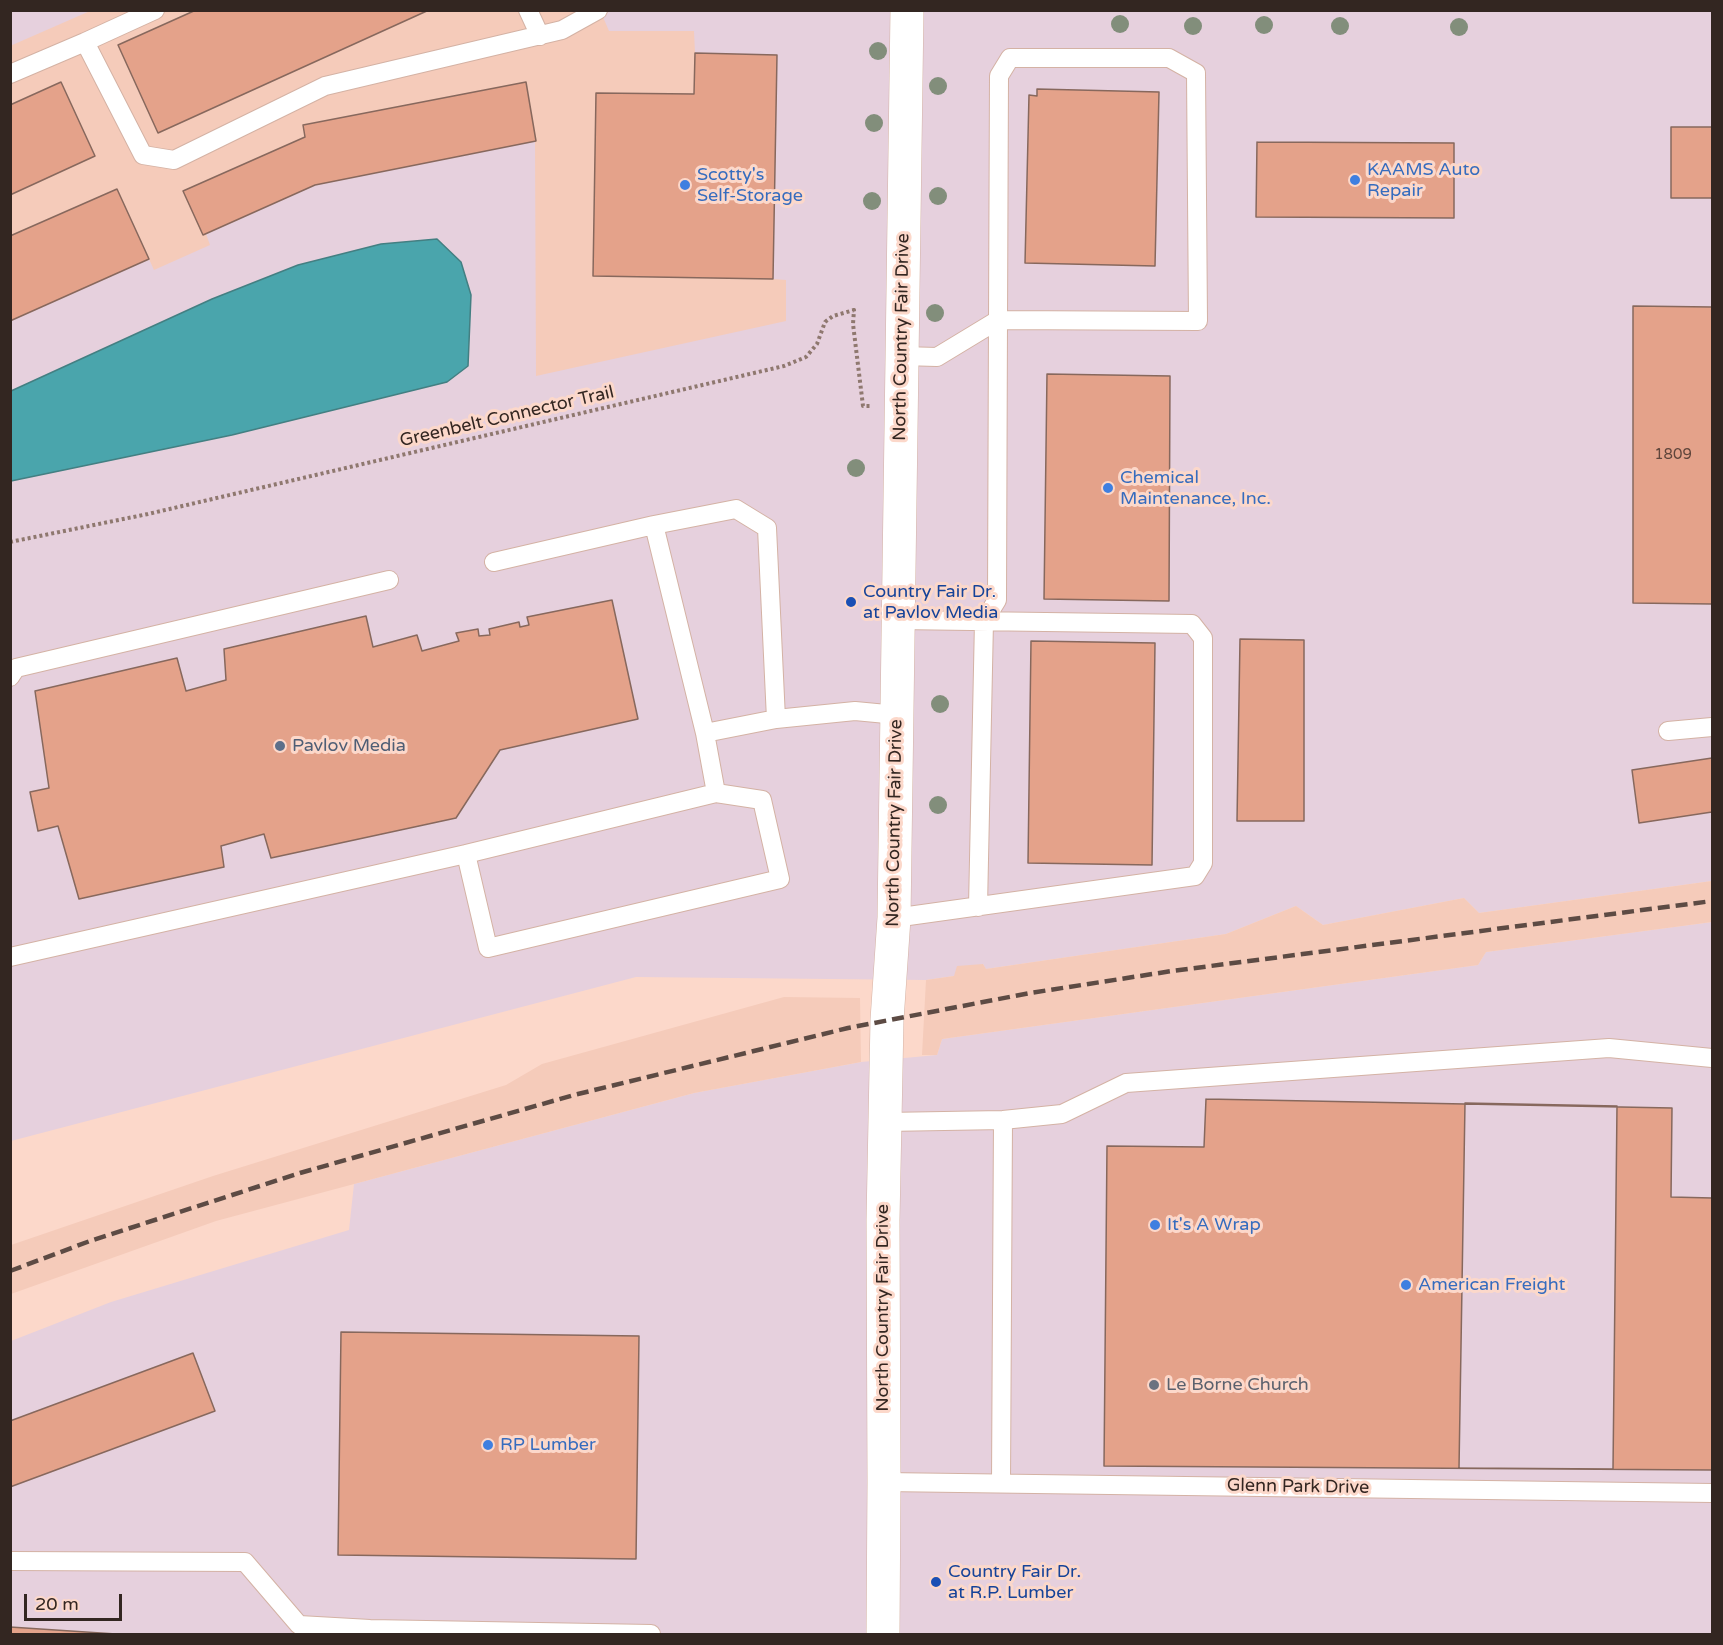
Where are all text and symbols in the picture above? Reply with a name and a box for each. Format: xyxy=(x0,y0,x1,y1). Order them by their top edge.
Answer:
place label: KAAMS Auto Repair xyxy=(1367,159,1480,201)
place label: Scotty's Self-Storage xyxy=(697,164,803,207)
marker: KAAMS Auto Repair xyxy=(1348,173,1362,187)
marker: Scotty's Self-Storage xyxy=(678,178,692,192)
street label: North Country Fair Drive xyxy=(889,233,915,441)
street label: Greenbelt Connector Trail xyxy=(398,382,616,452)
house number: 1809 xyxy=(1654,446,1692,464)
place label: Chemical Maintenance, Inc. xyxy=(1120,467,1271,510)
marker: Chemical Maintenance, Inc. xyxy=(1101,481,1115,495)
place label: Country Fair Dr. at Pavlov Media xyxy=(863,581,998,624)
marker: Country Fair Dr. at Pavlov Media xyxy=(844,595,858,609)
street label: North Country Fair Drive xyxy=(882,719,908,927)
place label: Pavlov Media xyxy=(292,735,406,757)
marker: Pavlov Media xyxy=(273,739,287,753)
street label: North Country Fair Drive xyxy=(872,1204,894,1412)
place label: It's A Wrap xyxy=(1167,1214,1261,1236)
marker: It's A Wrap xyxy=(1148,1218,1162,1232)
place label: American Freight xyxy=(1418,1274,1565,1296)
marker: American Freight xyxy=(1399,1278,1413,1292)
place label: Le Borne Church xyxy=(1166,1374,1309,1396)
marker: Le Borne Church xyxy=(1147,1378,1161,1392)
place label: RP Lumber xyxy=(500,1434,596,1456)
marker: RP Lumber xyxy=(481,1438,495,1452)
street label: Glenn Park Drive xyxy=(1227,1475,1369,1499)
place label: Country Fair Dr. at R.P. Lumber xyxy=(948,1561,1081,1604)
marker: Country Fair Dr. at R.P. Lumber xyxy=(929,1575,943,1589)
scale bar xyxy=(27,1582,124,1620)
text: 20 m xyxy=(35,1593,79,1615)

